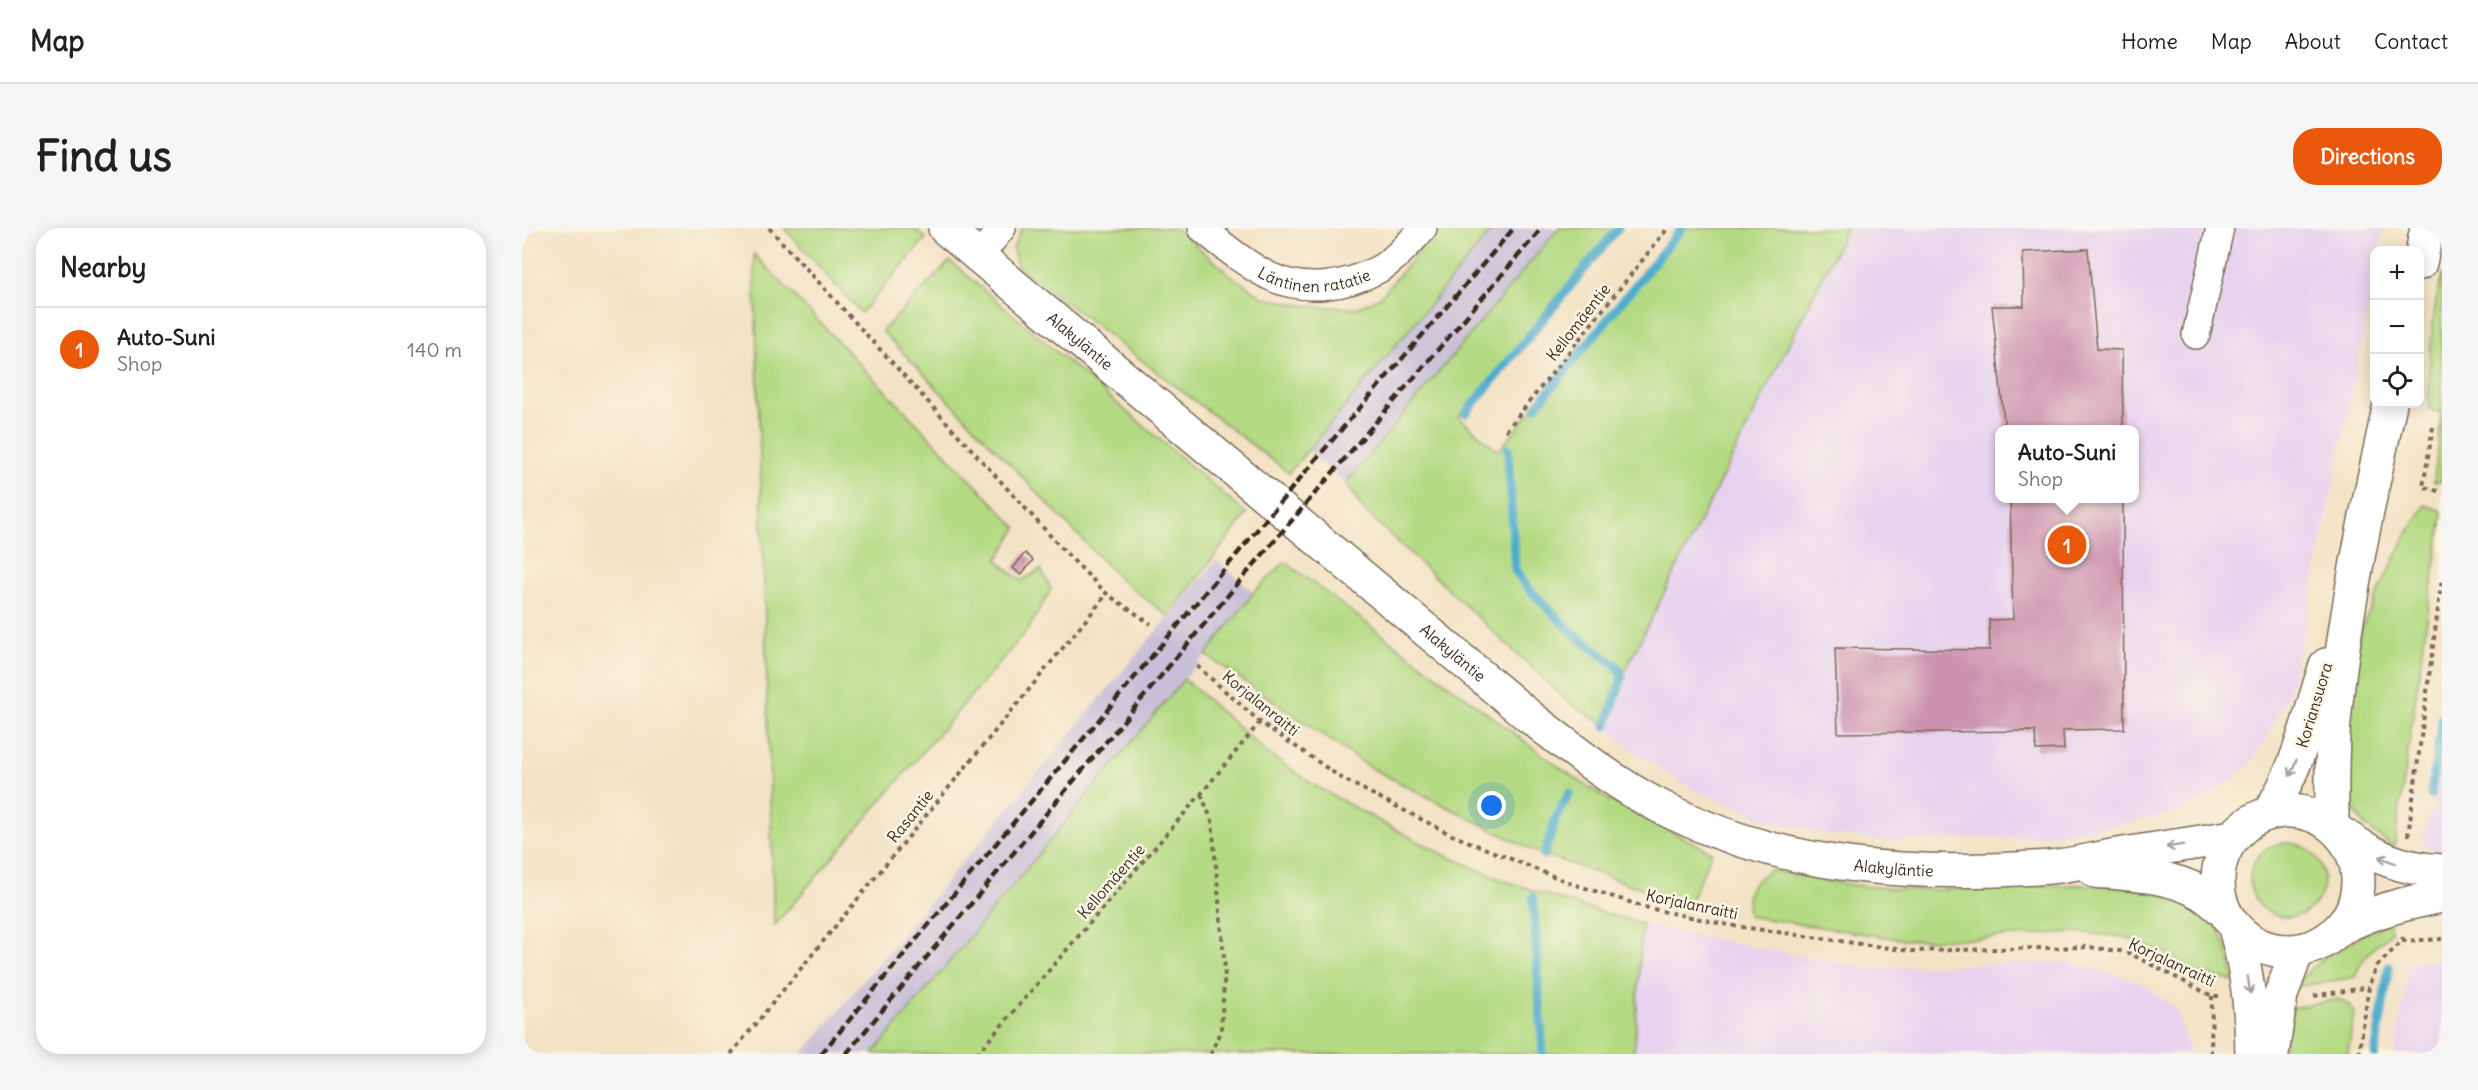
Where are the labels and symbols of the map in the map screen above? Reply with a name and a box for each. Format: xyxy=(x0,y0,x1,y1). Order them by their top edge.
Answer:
street label: Läntinen ratatie xyxy=(1255,262,1373,296)
street label: Kellomäentie xyxy=(1542,279,1614,365)
street label: Alakyläntie xyxy=(1043,308,1117,374)
pin: 1 xyxy=(2048,522,2086,568)
street label: Alakyläntie xyxy=(1416,619,1490,686)
street label: Koriansuora xyxy=(2292,660,2336,750)
street label: Korjalanraitti xyxy=(1218,666,1304,740)
one-way arrow xyxy=(2287,759,2298,777)
street label: Rasantie xyxy=(883,785,937,847)
your location xyxy=(1477,791,1506,820)
street label: Kellomäentie xyxy=(1073,839,1149,923)
one-way arrow xyxy=(2166,840,2186,851)
one-way arrow xyxy=(2378,854,2397,865)
street label: Alakyläntie xyxy=(1853,855,1934,880)
street label: Korjalanraitti xyxy=(1644,885,1740,923)
street label: Korjalanraitti xyxy=(2125,933,2219,991)
one-way arrow xyxy=(2243,974,2254,994)

